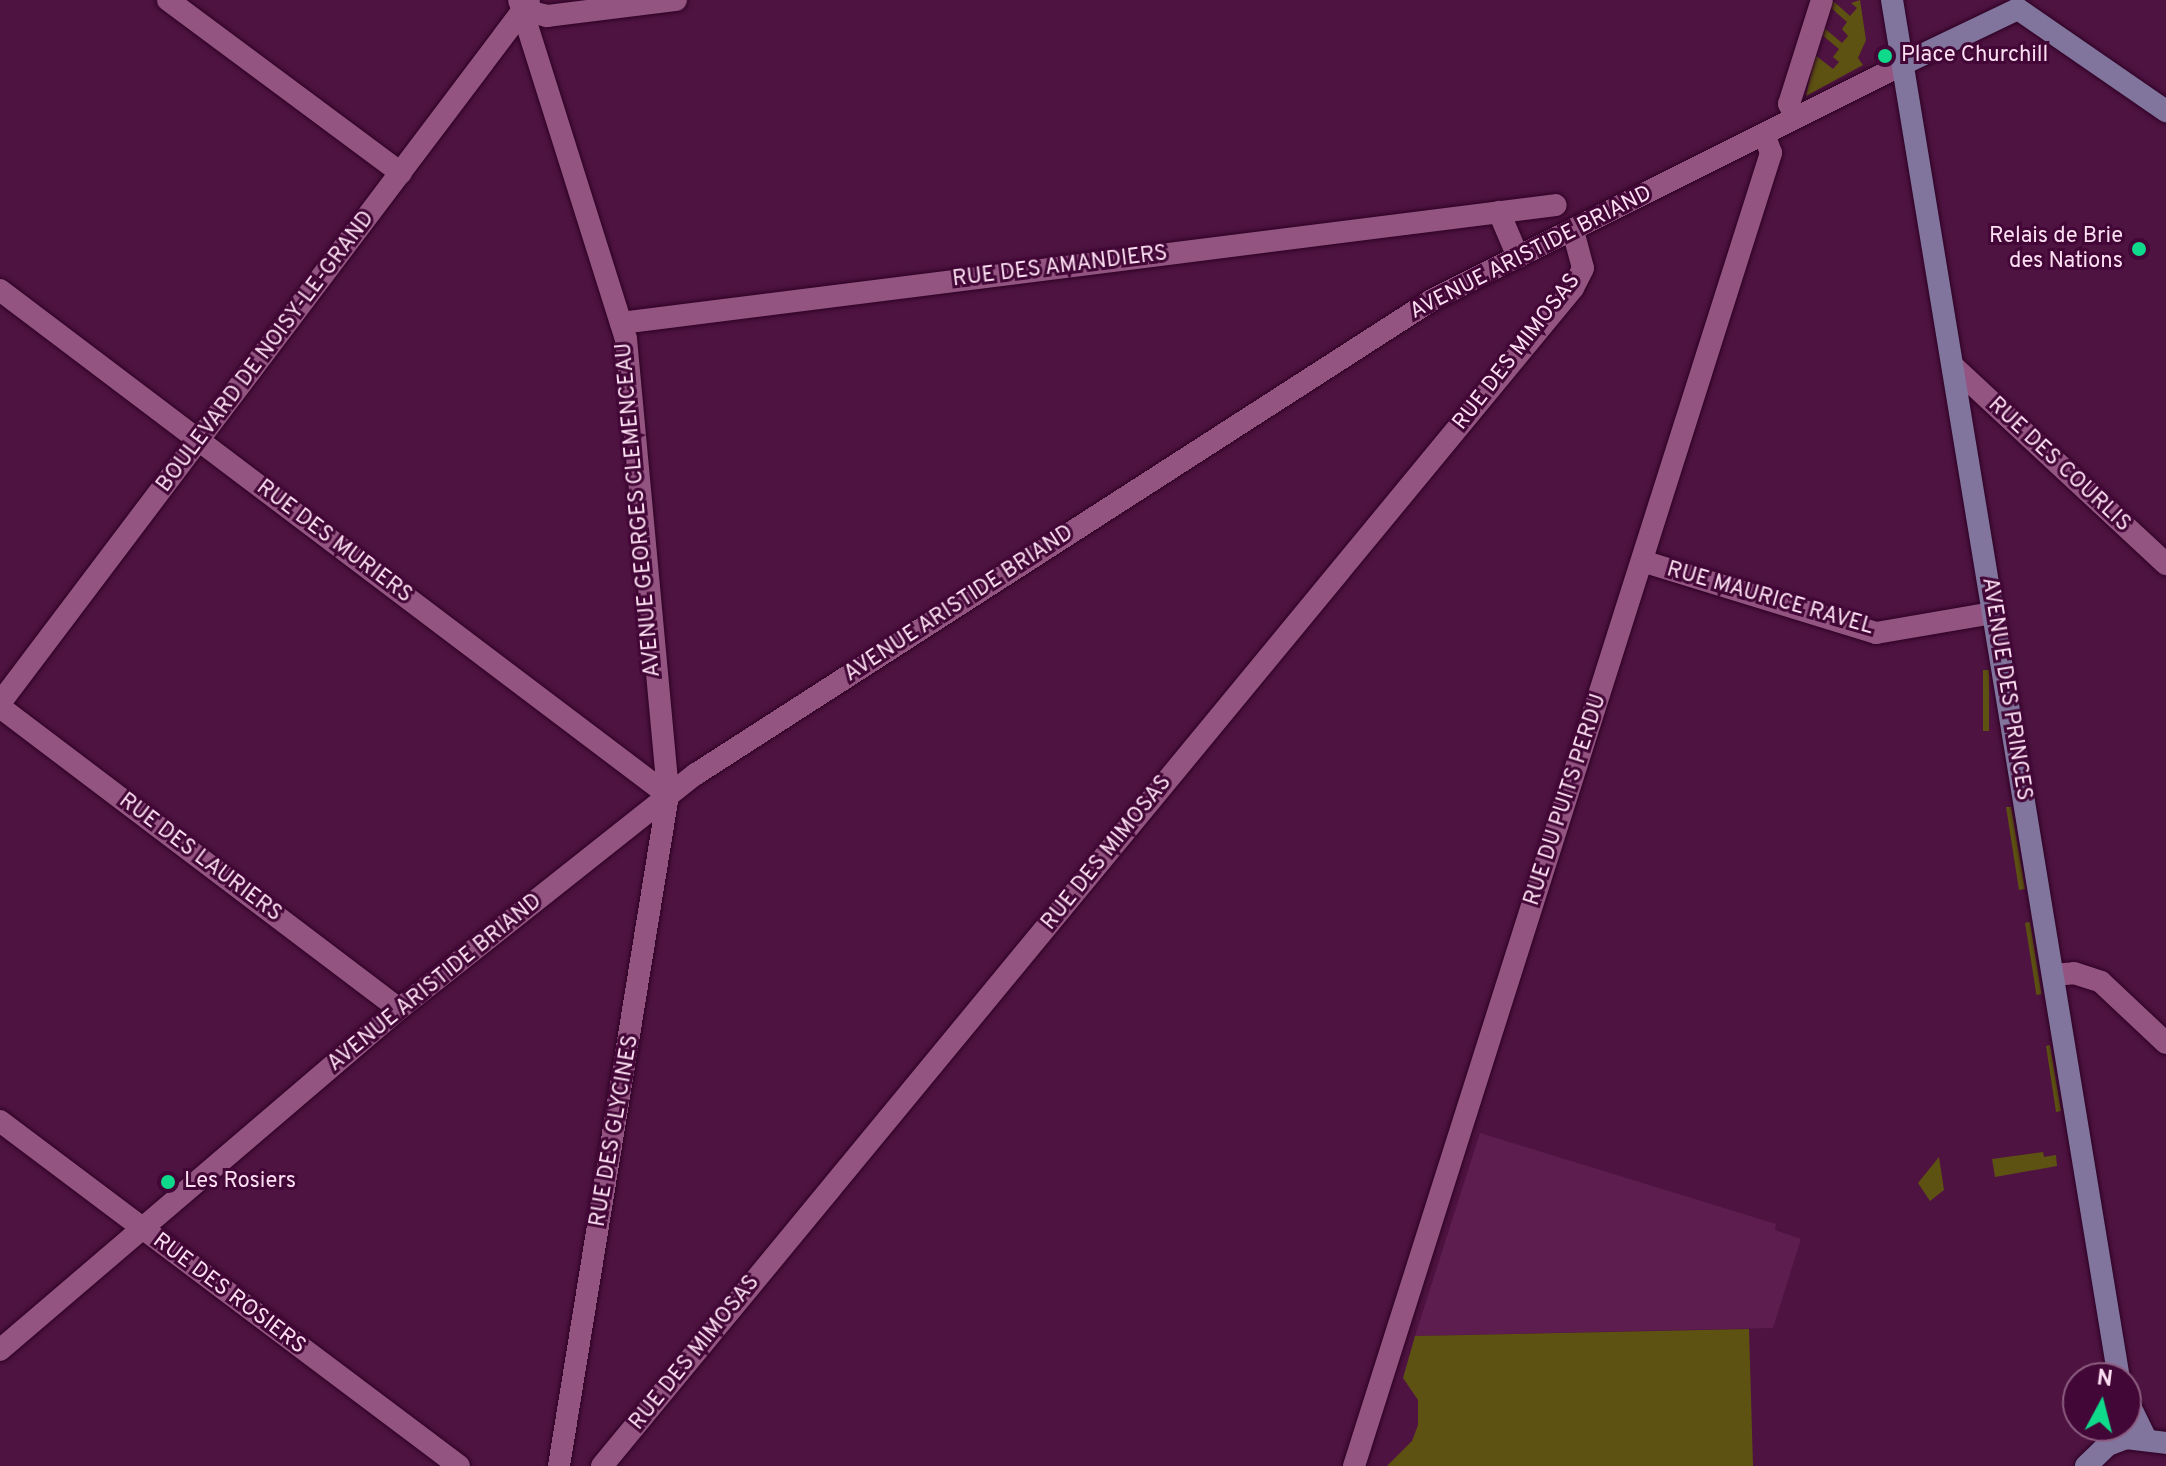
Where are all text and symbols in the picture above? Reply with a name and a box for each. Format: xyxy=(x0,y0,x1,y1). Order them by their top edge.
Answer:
place label: Place Churchill xyxy=(1901,43,2048,69)
marker: Place Churchill xyxy=(1876,47,1894,65)
street label: AVENUE ARISTIDE BRIAND xyxy=(1405,180,1657,326)
street label: BOULEVARD DE NOISY-LE-GRAND xyxy=(152,206,380,498)
place label: Relais de Brie des Nations xyxy=(1989,223,2123,274)
marker: Relais de Brie des Nations xyxy=(2130,240,2148,258)
street label: RUE DES AMANDIERS xyxy=(951,241,1169,293)
street label: RUE DES MIMOSAS xyxy=(1448,268,1586,436)
street label: AVENUE GEORGES CLEMENCEAU xyxy=(611,342,667,678)
street label: RUE DES COURLIS xyxy=(1982,392,2136,538)
street label: RUE DES MURIERS xyxy=(251,475,417,609)
street label: AVENUE ARISTIDE BRIAND xyxy=(839,520,1079,688)
street label: RUE MAURICE RAVEL xyxy=(1664,557,1876,641)
street label: AVENUE DES PRINCES xyxy=(1975,576,2037,802)
street label: RUE DU PUITS PERDU xyxy=(1519,691,1613,909)
street label: RUE DES MIMOSAS xyxy=(1036,770,1178,936)
street label: RUE DES LAURIERS xyxy=(113,788,287,928)
street label: AVENUE ARISTIDE BRIAND xyxy=(322,888,548,1078)
street label: RUE DES GLYCINES xyxy=(585,1033,645,1229)
place label: Les Rosiers xyxy=(184,1169,296,1195)
marker: Les Rosiers xyxy=(159,1173,177,1191)
street label: RUE DES ROSIERS xyxy=(147,1228,311,1360)
street label: RUE DES MIMOSAS xyxy=(624,1270,766,1436)
north arrow xyxy=(2062,1362,2142,1442)
text: N xyxy=(2095,1365,2114,1394)

